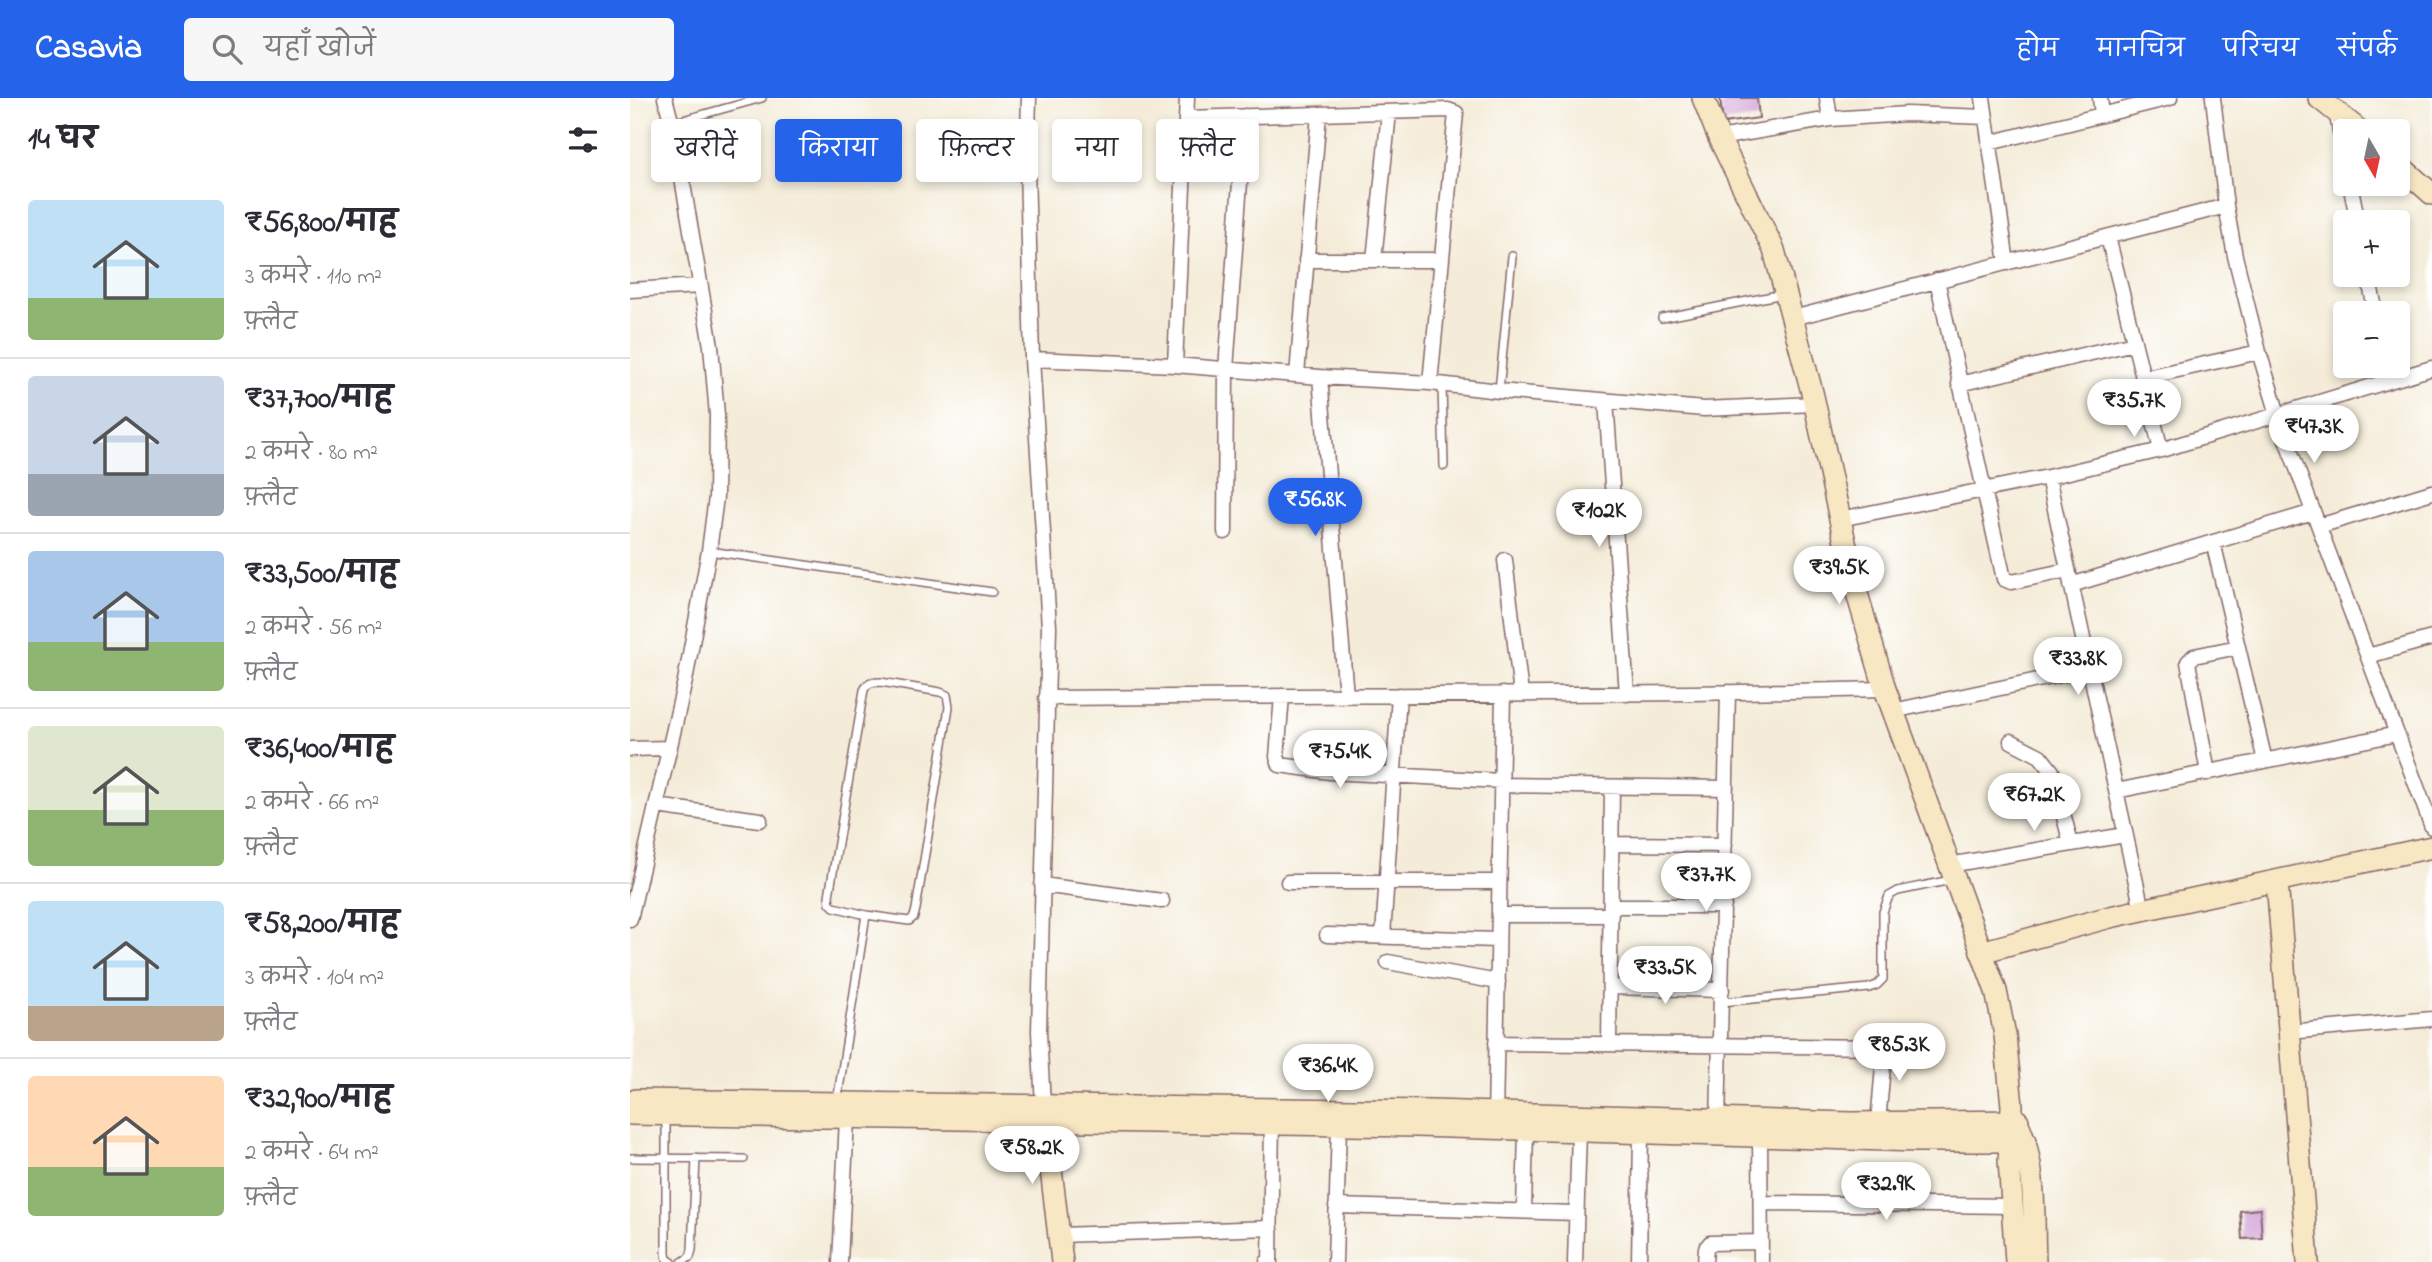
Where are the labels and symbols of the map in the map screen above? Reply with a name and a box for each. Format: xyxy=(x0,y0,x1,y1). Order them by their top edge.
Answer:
north arrow xyxy=(2333,119,2410,196)
pin: ₹35.7K xyxy=(2077,380,2191,439)
pin: ₹47.3K xyxy=(2257,406,2371,465)
pin: ₹56.8K xyxy=(1258,478,1372,538)
pin: ₹102K xyxy=(1550,490,1648,549)
pin: ₹39.5K xyxy=(1782,546,1896,606)
pin: ₹33.8K xyxy=(2021,638,2135,697)
pin: ₹75.4K xyxy=(1283,730,1397,790)
pin: ₹67.2K xyxy=(1977,774,2091,833)
pin: ₹37.7K xyxy=(1649,854,1763,913)
pin: ₹33.5K xyxy=(1608,946,1722,1006)
pin: ₹85.3K xyxy=(1842,1024,1956,1083)
pin: ₹36.4K xyxy=(1271,1044,1385,1104)
pin: ₹58.2K xyxy=(975,1126,1089,1186)
pin: ₹32.9K xyxy=(1829,1162,1943,1222)

